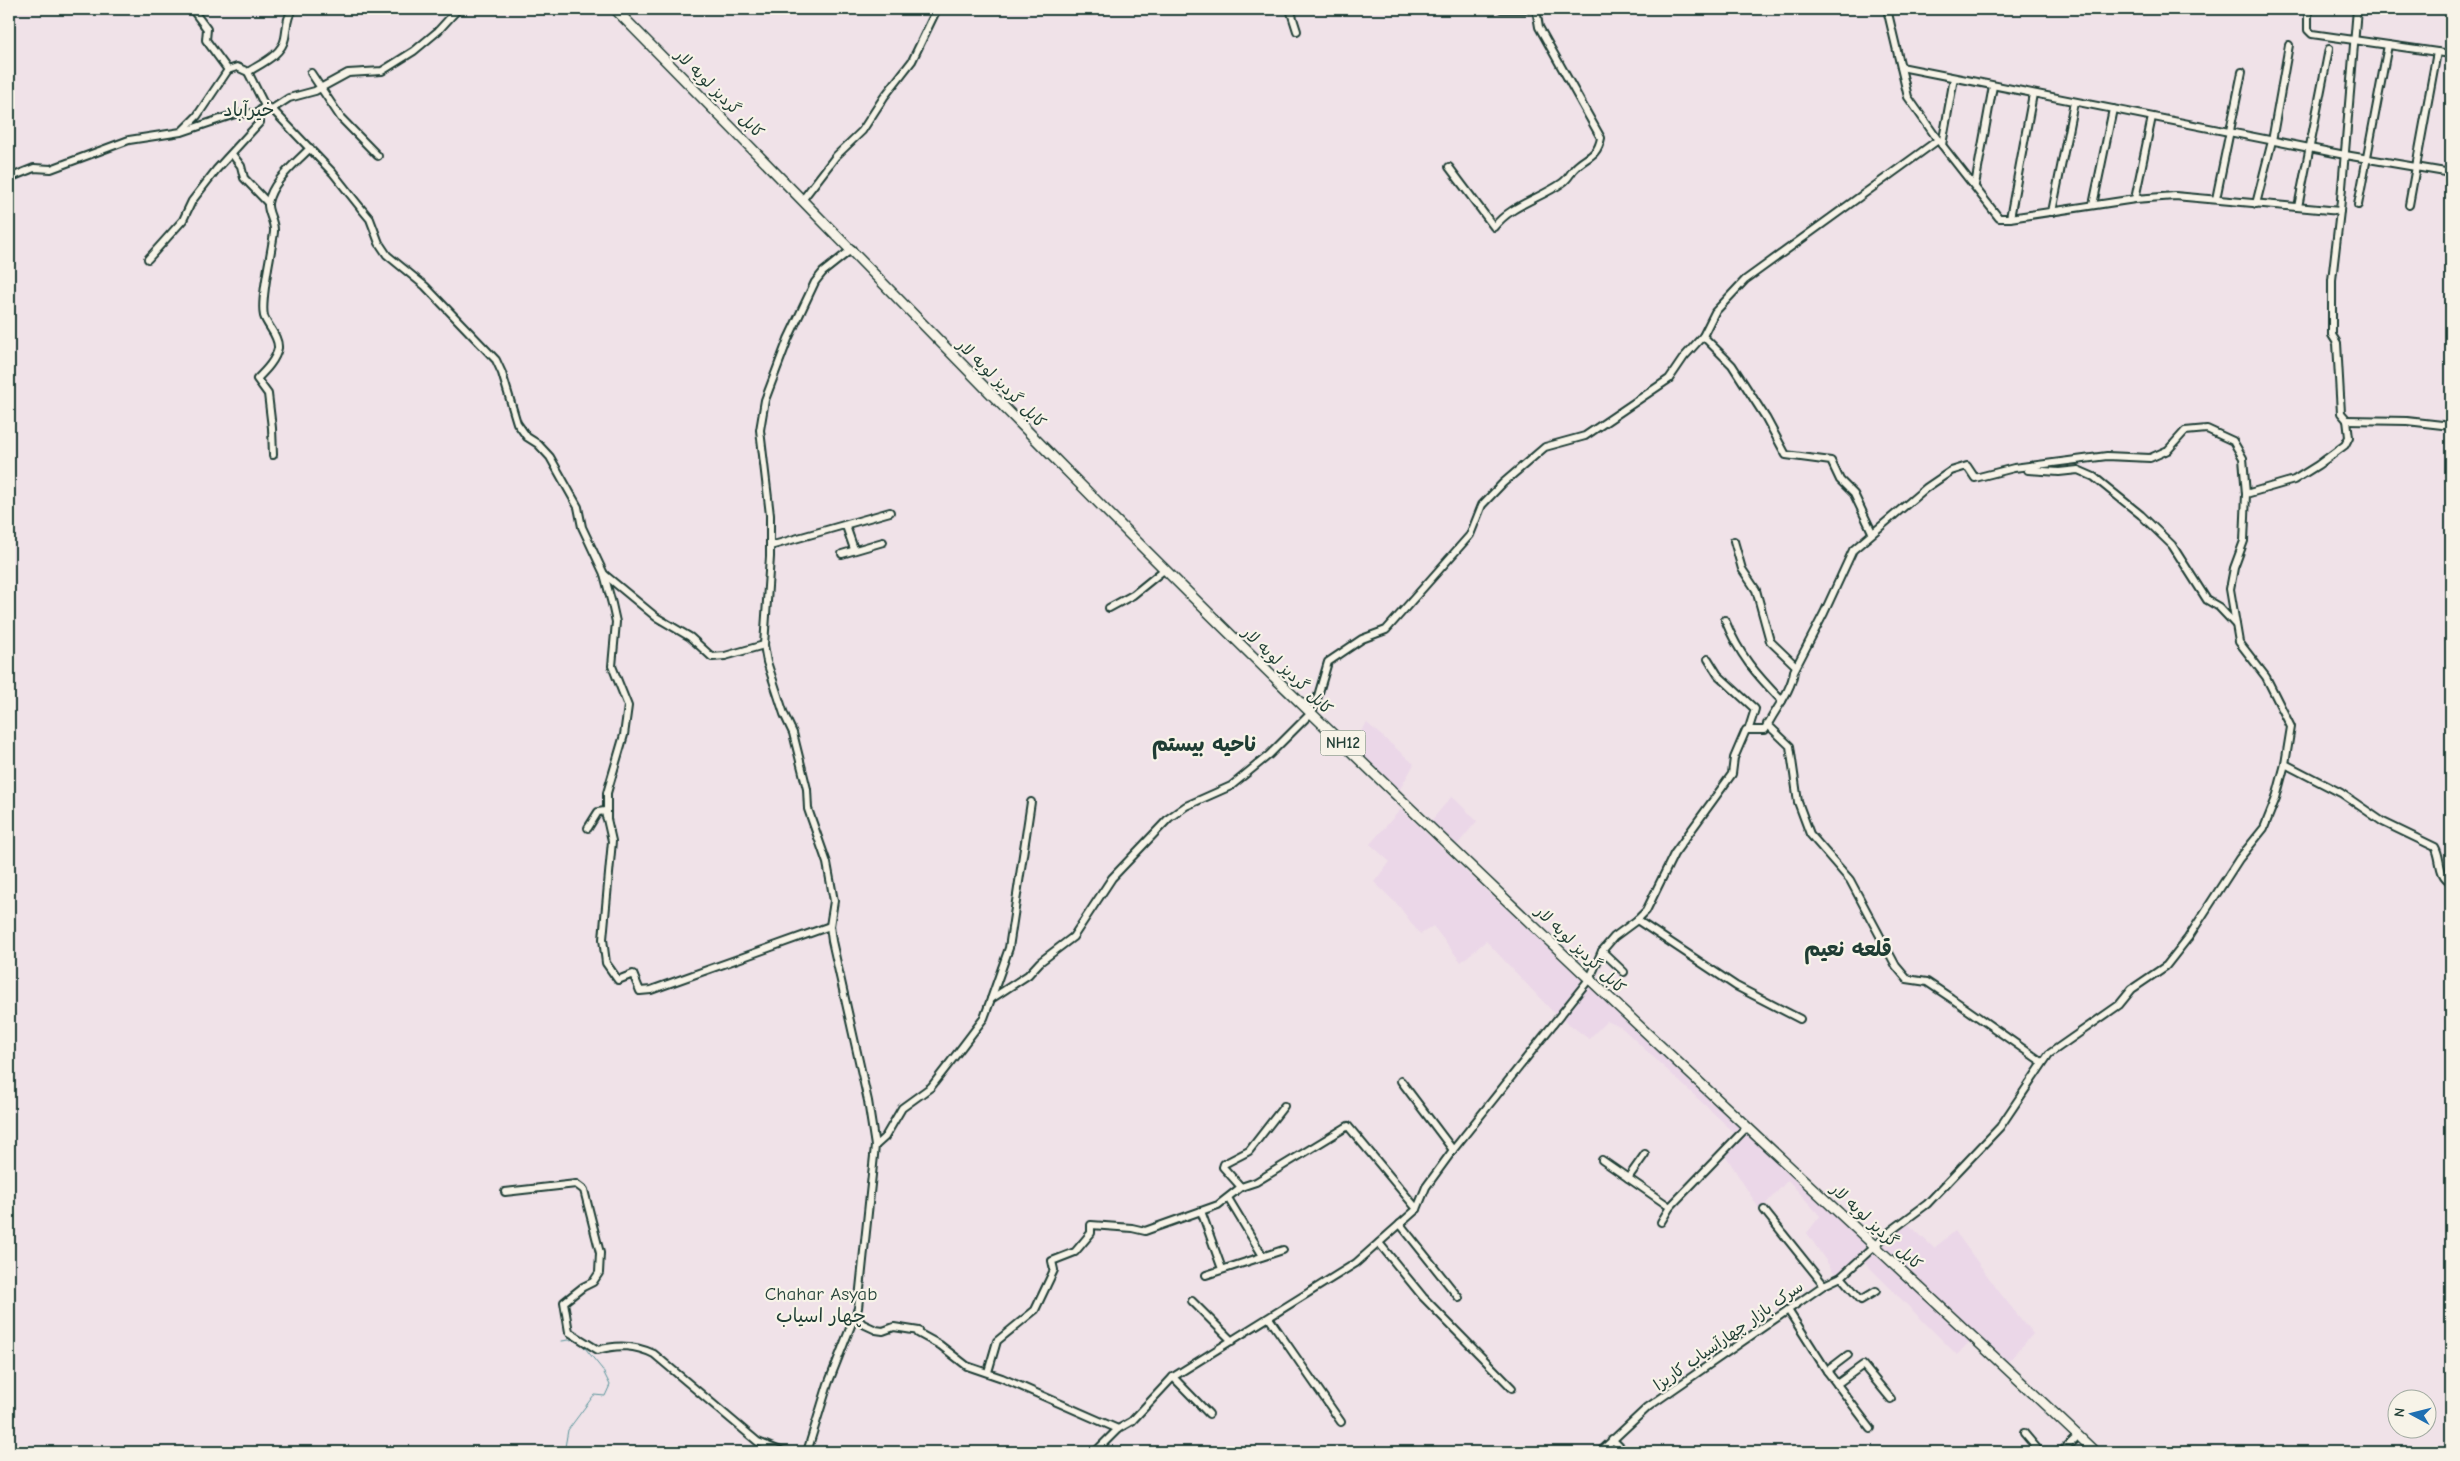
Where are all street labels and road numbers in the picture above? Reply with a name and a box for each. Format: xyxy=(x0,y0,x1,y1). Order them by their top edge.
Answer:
street label: کابل گردیز لویه لار xyxy=(669,44,768,142)
street label: کابل گردیز لویه لار xyxy=(951,334,1050,432)
street label: کابل گردیز لویه لار xyxy=(1237,621,1337,719)
road number: NH12 xyxy=(1320,730,1366,756)
street label: کابل گردیز لویه لار xyxy=(1530,900,1630,998)
street label: کابل گردیز لویه لار xyxy=(1825,1178,1926,1274)
street label: سرک بازار چهارآسیاب کاریزا xyxy=(1651,1277,1807,1395)

